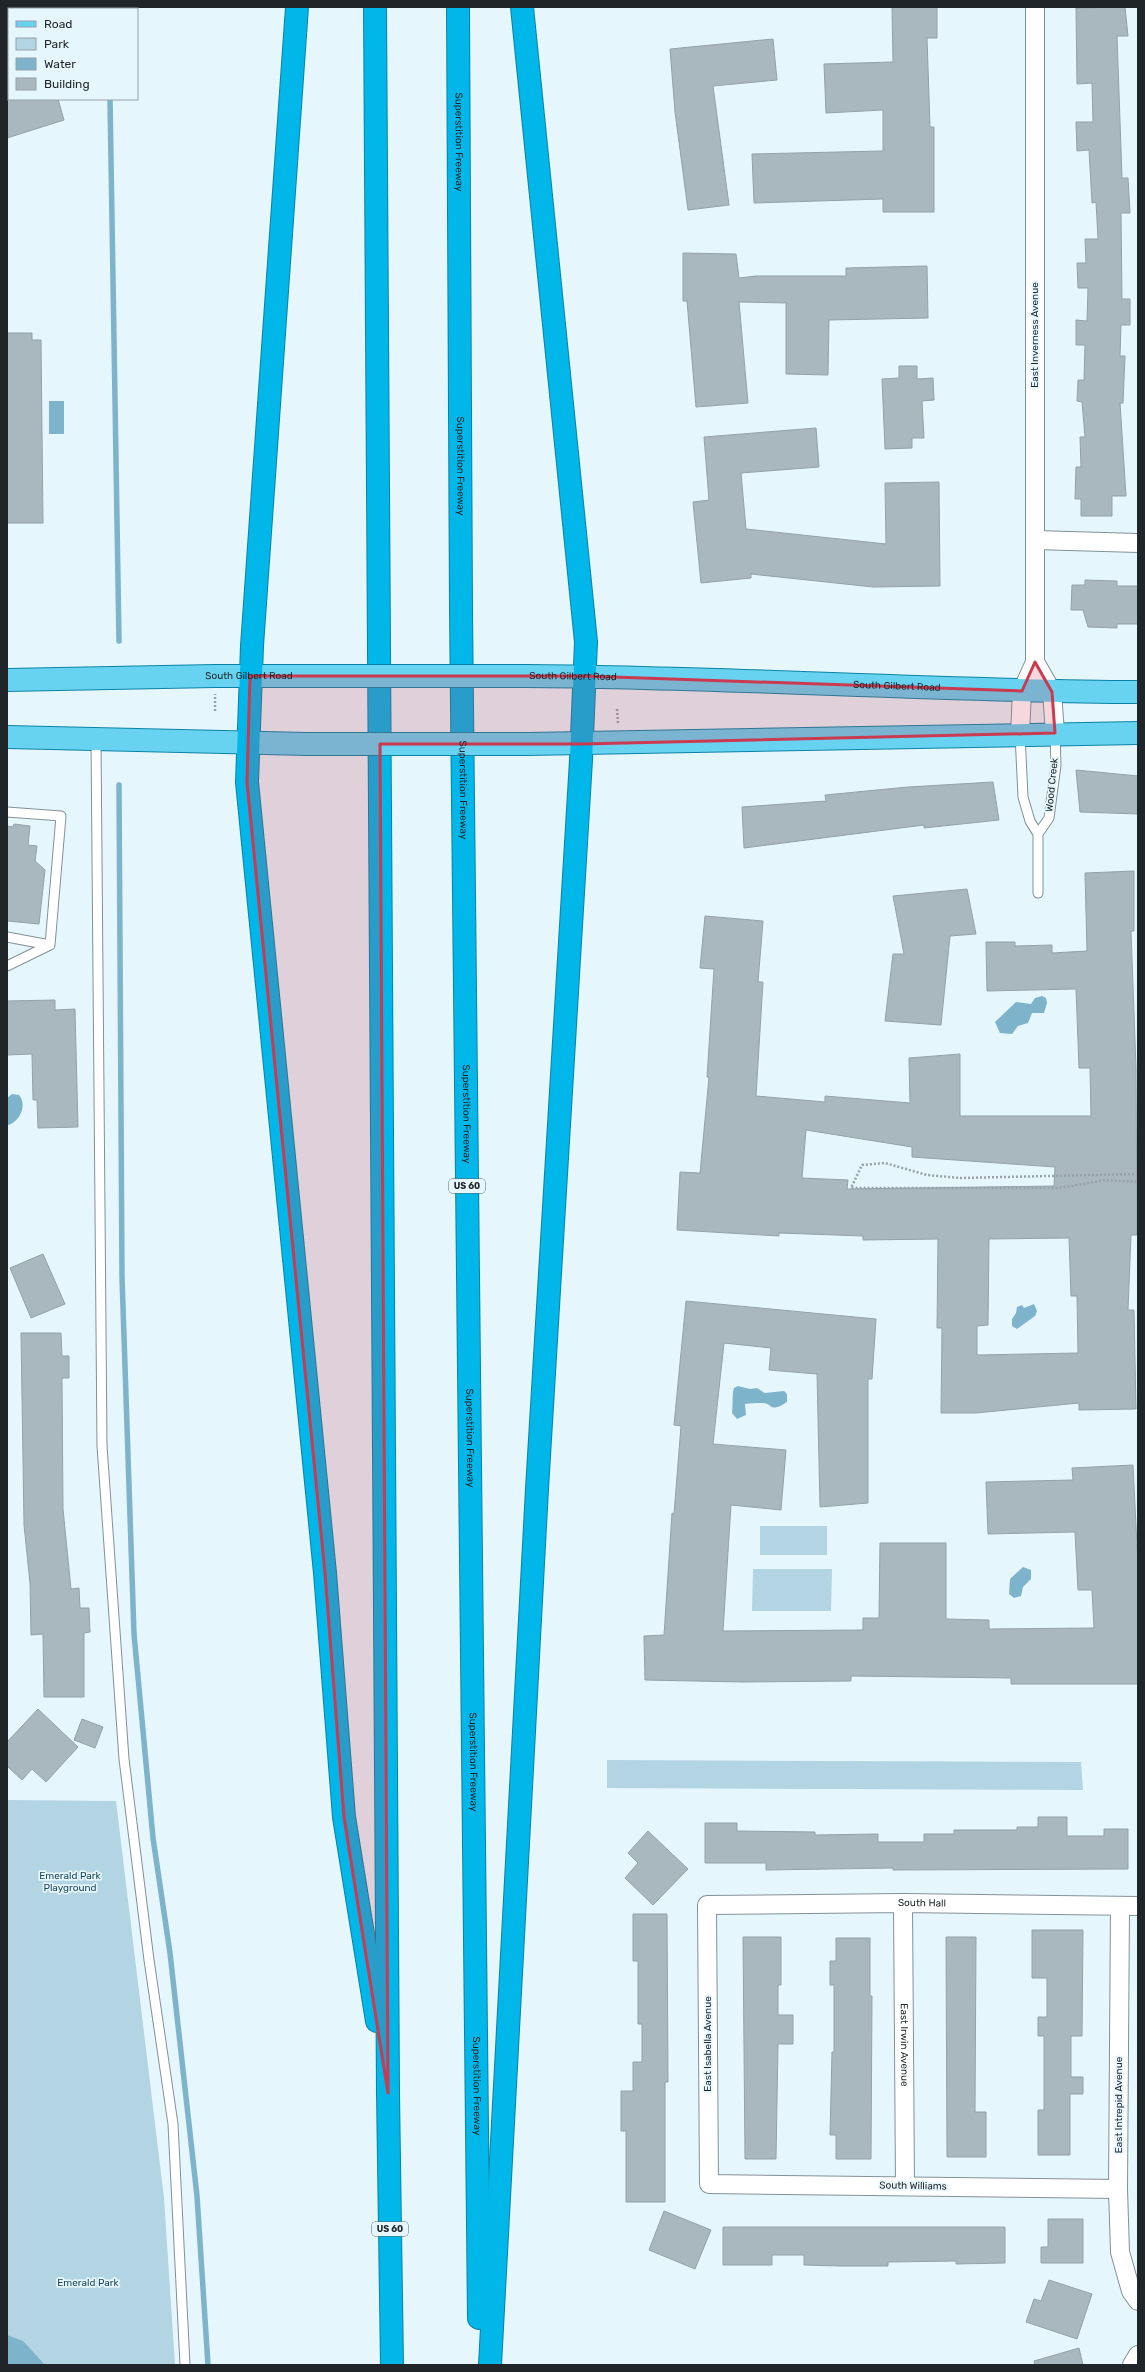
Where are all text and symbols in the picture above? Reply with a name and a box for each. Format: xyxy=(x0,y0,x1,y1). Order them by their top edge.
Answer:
legend xyxy=(8,8,138,100)
text: Road xyxy=(44,17,72,31)
text: Park xyxy=(44,37,70,51)
text: Water xyxy=(44,57,76,71)
text: Building xyxy=(44,77,90,91)
street label: Superstition Freeway xyxy=(452,92,465,192)
street label: East Inverness Avenue xyxy=(1029,282,1041,388)
street label: Superstition Freeway xyxy=(454,416,467,516)
street label: South Gilbert Road xyxy=(205,670,293,682)
street label: South Gilbert Road xyxy=(529,670,617,683)
street label: South Gilbert Road xyxy=(853,679,941,694)
street label: Superstition Freeway xyxy=(456,740,469,840)
street label: Wood Creek xyxy=(1043,756,1061,813)
street label: Superstition Freeway xyxy=(460,1064,473,1164)
road number: US 60 xyxy=(449,1179,485,1193)
street label: Superstition Freeway xyxy=(463,1388,476,1488)
street label: Superstition Freeway xyxy=(467,1712,480,1812)
park label: Emerald Park Playground xyxy=(39,1870,102,1894)
street label: South Hall xyxy=(898,1897,946,1910)
street label: East Isabella Avenue xyxy=(702,1996,714,2092)
street label: East Irwin Avenue xyxy=(898,2003,910,2087)
street label: Superstition Freeway xyxy=(470,2036,483,2136)
street label: East Intrepid Avenue xyxy=(1113,2056,1125,2153)
street label: South Williams xyxy=(879,2179,947,2193)
road number: US 60 xyxy=(372,2222,408,2236)
park label: Emerald Park xyxy=(57,2277,120,2289)

